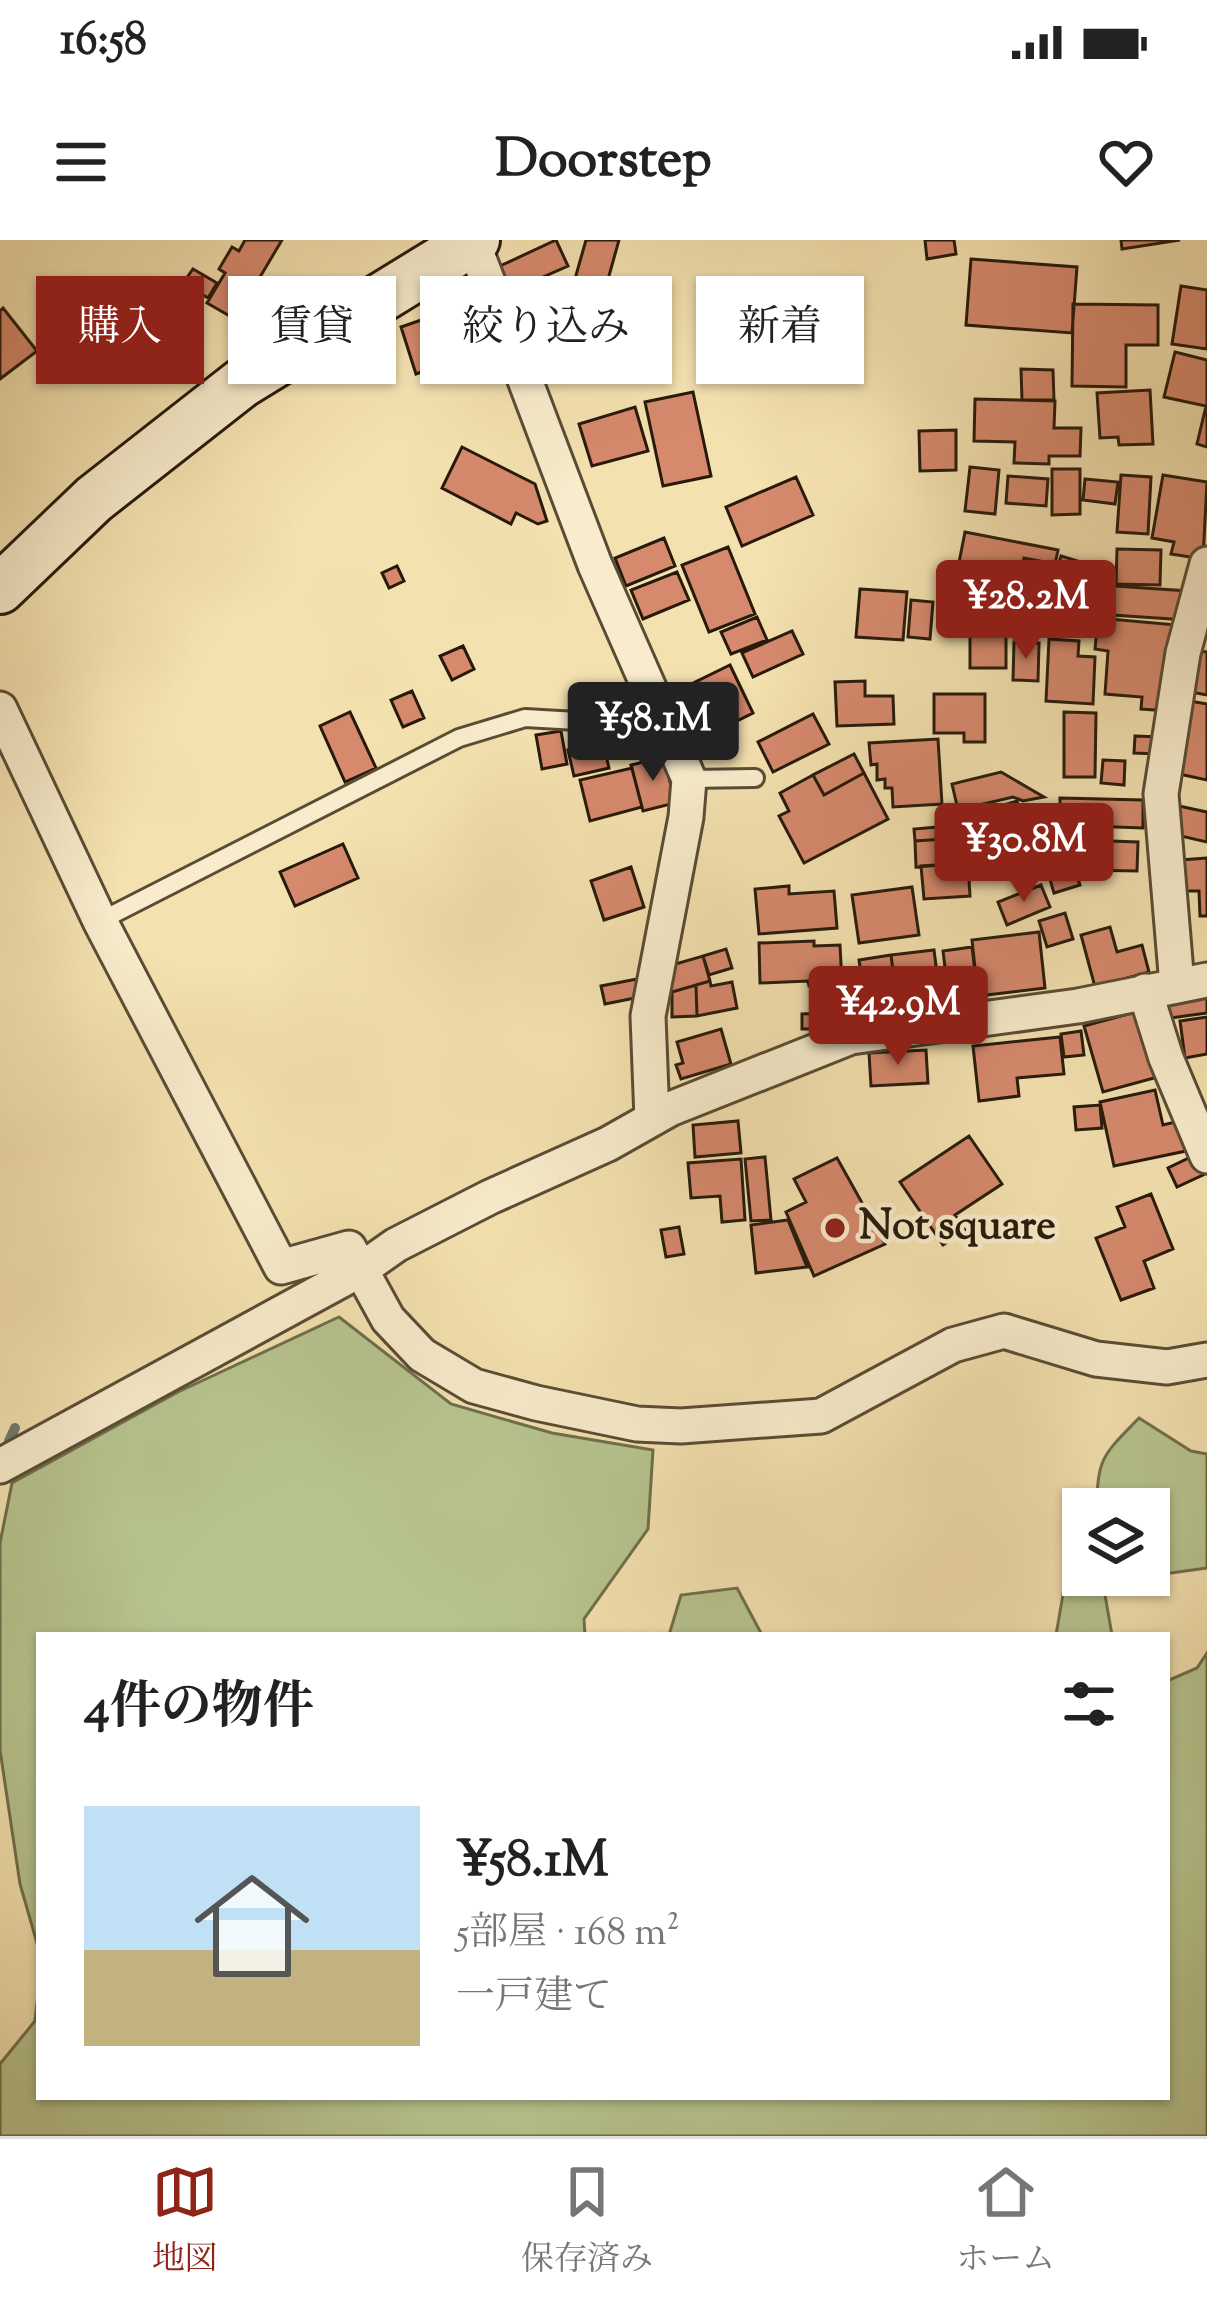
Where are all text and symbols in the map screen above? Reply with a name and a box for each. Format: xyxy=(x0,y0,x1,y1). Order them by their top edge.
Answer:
text: 16:58 xyxy=(60,10,147,75)
text: Doorstep xyxy=(495,123,712,201)
icon: menu xyxy=(48,129,114,195)
icon: heart xyxy=(1093,129,1159,195)
chip: 購入 xyxy=(36,276,204,384)
chip: 賃貸 xyxy=(228,276,396,384)
chip: 絞り込み xyxy=(420,276,672,384)
chip: 新着 xyxy=(696,276,864,384)
pin: ¥28.2M xyxy=(928,560,1124,662)
text: ¥28.2M xyxy=(963,571,1089,627)
pin: ¥58.1M xyxy=(555,682,751,784)
text: ¥58.1M xyxy=(595,693,711,749)
pin: ¥30.8M xyxy=(926,803,1122,905)
text: ¥30.8M xyxy=(962,814,1086,870)
pin: ¥42.9M xyxy=(800,966,996,1068)
text: ¥42.9M xyxy=(836,977,960,1033)
place label: Not square xyxy=(859,1198,1056,1258)
marker: Not square xyxy=(822,1215,848,1241)
map controls xyxy=(1062,1488,1170,1596)
button: layers xyxy=(1062,1488,1170,1596)
icon: filters xyxy=(1056,1671,1122,1737)
text: 4件の物件 xyxy=(84,1673,314,1746)
text: ¥58.1M xyxy=(456,1826,608,1899)
icon: home xyxy=(180,1854,324,1998)
text: 5部屋 · 168 m² xyxy=(456,1907,680,1963)
text: 一戸建て xyxy=(456,1971,612,2027)
tab: 地図 xyxy=(152,2159,218,2285)
tab: 保存済み xyxy=(521,2159,653,2285)
tab: ホーム xyxy=(956,2159,1055,2285)

